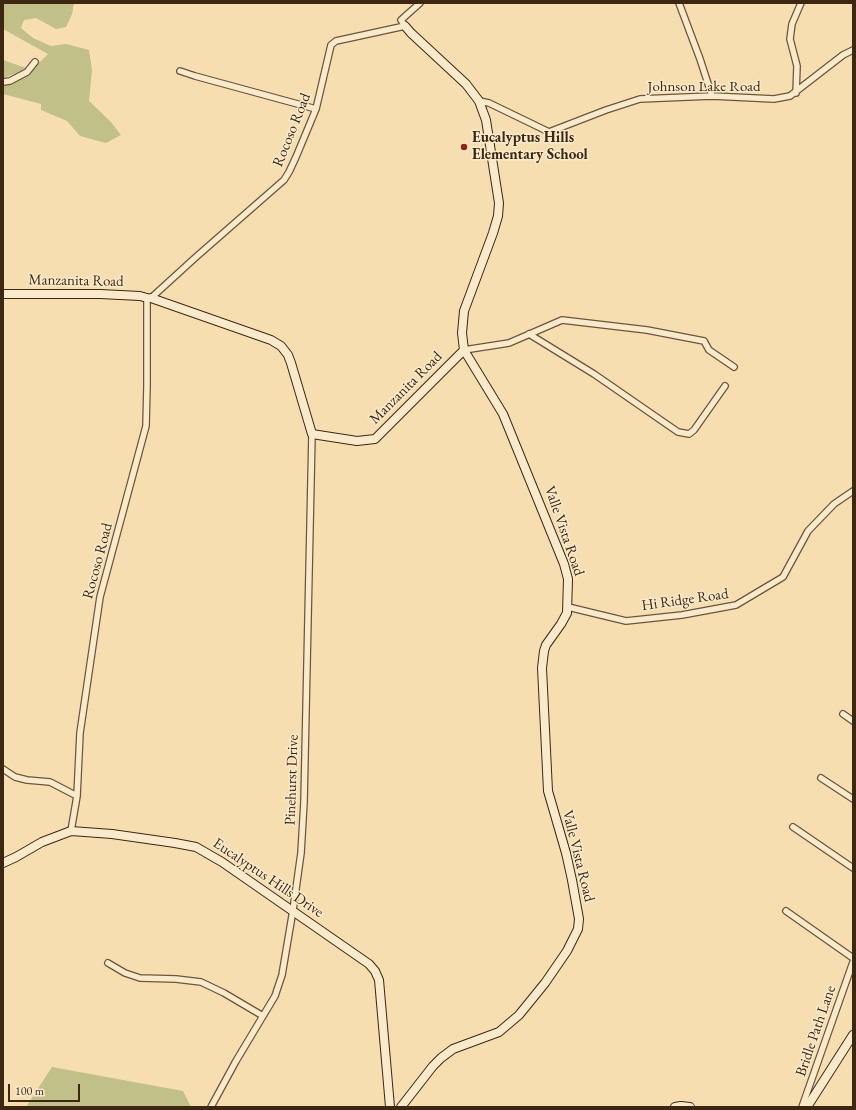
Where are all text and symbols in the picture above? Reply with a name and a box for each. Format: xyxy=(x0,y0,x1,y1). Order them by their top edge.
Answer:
street label: Johnson Lake Road xyxy=(647,78,761,96)
street label: Rocoso Road xyxy=(269,90,315,170)
place label: Eucalyptus Hills Elementary School xyxy=(472,129,588,164)
marker: Eucalyptus Hills Elementary School xyxy=(459,142,469,152)
street label: Manzanita Road xyxy=(28,271,124,291)
street label: Manzanita Road xyxy=(366,348,446,428)
street label: Valle Vista Road xyxy=(540,484,588,578)
street label: Rocoso Road xyxy=(79,521,117,601)
street label: Hi Ridge Road xyxy=(640,585,730,615)
street label: Pinehurst Drive xyxy=(281,734,303,826)
street label: Valle Vista Road xyxy=(558,808,598,904)
street label: Eucalyptus Hills Drive xyxy=(209,834,327,922)
street label: Bridle Path Lane xyxy=(792,983,840,1079)
scale bar xyxy=(10,1076,82,1102)
text: 100 m xyxy=(15,1083,44,1099)

